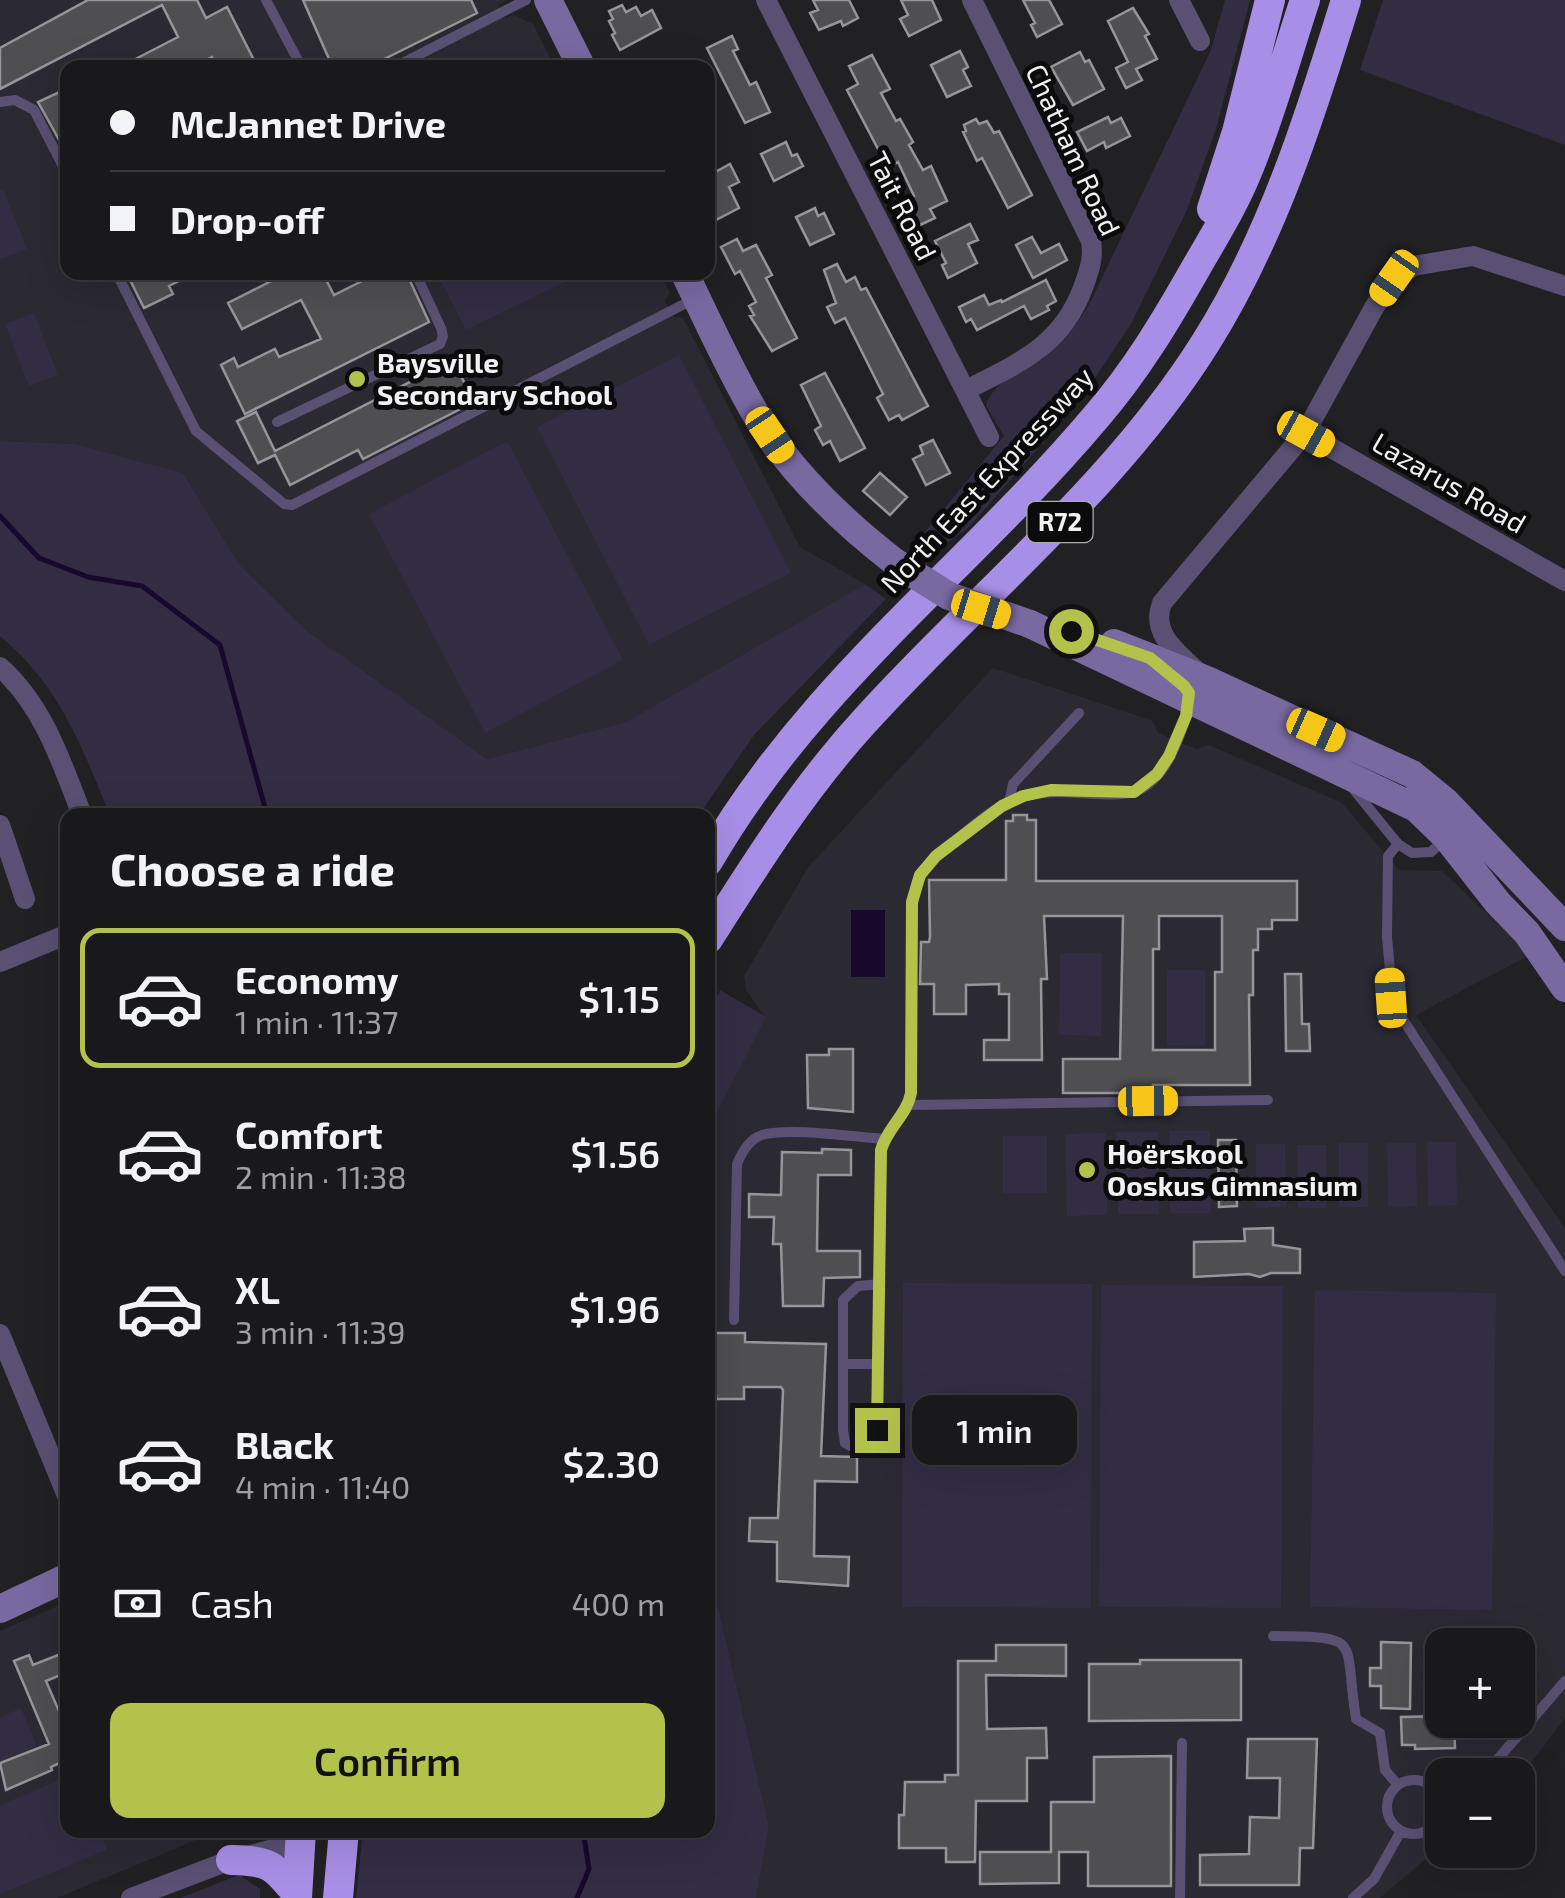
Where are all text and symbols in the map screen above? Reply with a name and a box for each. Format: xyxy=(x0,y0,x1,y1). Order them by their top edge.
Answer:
street label: Chatham Road xyxy=(1019,58,1128,241)
text: McJannet Drive xyxy=(170,100,446,146)
street label: Tait Road xyxy=(861,146,945,266)
text: Drop-off xyxy=(170,196,324,242)
car xyxy=(1365,245,1423,311)
place label: Baysville Secondary School xyxy=(377,345,613,411)
street label: North East Expressway xyxy=(873,359,1100,599)
marker: Baysville Secondary School xyxy=(346,368,368,390)
car xyxy=(741,402,799,468)
car xyxy=(1272,406,1340,462)
street label: Lazarus Road xyxy=(1367,425,1532,540)
road number: R72 xyxy=(1028,502,1092,542)
car xyxy=(948,586,1014,632)
route start xyxy=(1049,609,1094,654)
car xyxy=(1282,704,1350,756)
text: Choose a ride xyxy=(110,841,395,895)
icon: car xyxy=(115,953,205,1043)
text: Economy xyxy=(235,956,399,1002)
car xyxy=(1374,967,1408,1029)
text: $1.15 xyxy=(578,975,660,1021)
text: 1 min · 11:37 xyxy=(235,1002,398,1040)
car xyxy=(1118,1085,1178,1117)
icon: car xyxy=(115,1108,205,1198)
text: Comfort xyxy=(235,1111,383,1157)
text: $1.56 xyxy=(570,1130,660,1176)
place label: Hoërskool Ooskus Gimnasium xyxy=(1107,1136,1358,1202)
text: 2 min · 11:38 xyxy=(235,1157,407,1195)
marker: Hoërskool Ooskus Gimnasium xyxy=(1076,1159,1098,1181)
icon: car xyxy=(115,1263,205,1353)
text: XL xyxy=(235,1266,280,1312)
text: $1.96 xyxy=(569,1285,660,1331)
text: 3 min · 11:39 xyxy=(235,1312,405,1350)
callout: 1 min xyxy=(912,1395,1077,1465)
route end xyxy=(855,1408,900,1453)
text: 1 min xyxy=(957,1411,1032,1449)
icon: car xyxy=(115,1418,205,1508)
text: Black xyxy=(235,1421,334,1467)
text: $2.30 xyxy=(563,1440,660,1486)
text: 4 min · 11:40 xyxy=(235,1467,410,1505)
icon: cash xyxy=(110,1576,165,1631)
text: Cash xyxy=(190,1580,274,1626)
text: 400 m xyxy=(572,1584,665,1622)
map controls xyxy=(1425,1628,1535,1868)
button: + xyxy=(1425,1628,1535,1738)
button: Confirm xyxy=(110,1703,665,1818)
button: − xyxy=(1425,1758,1535,1868)

